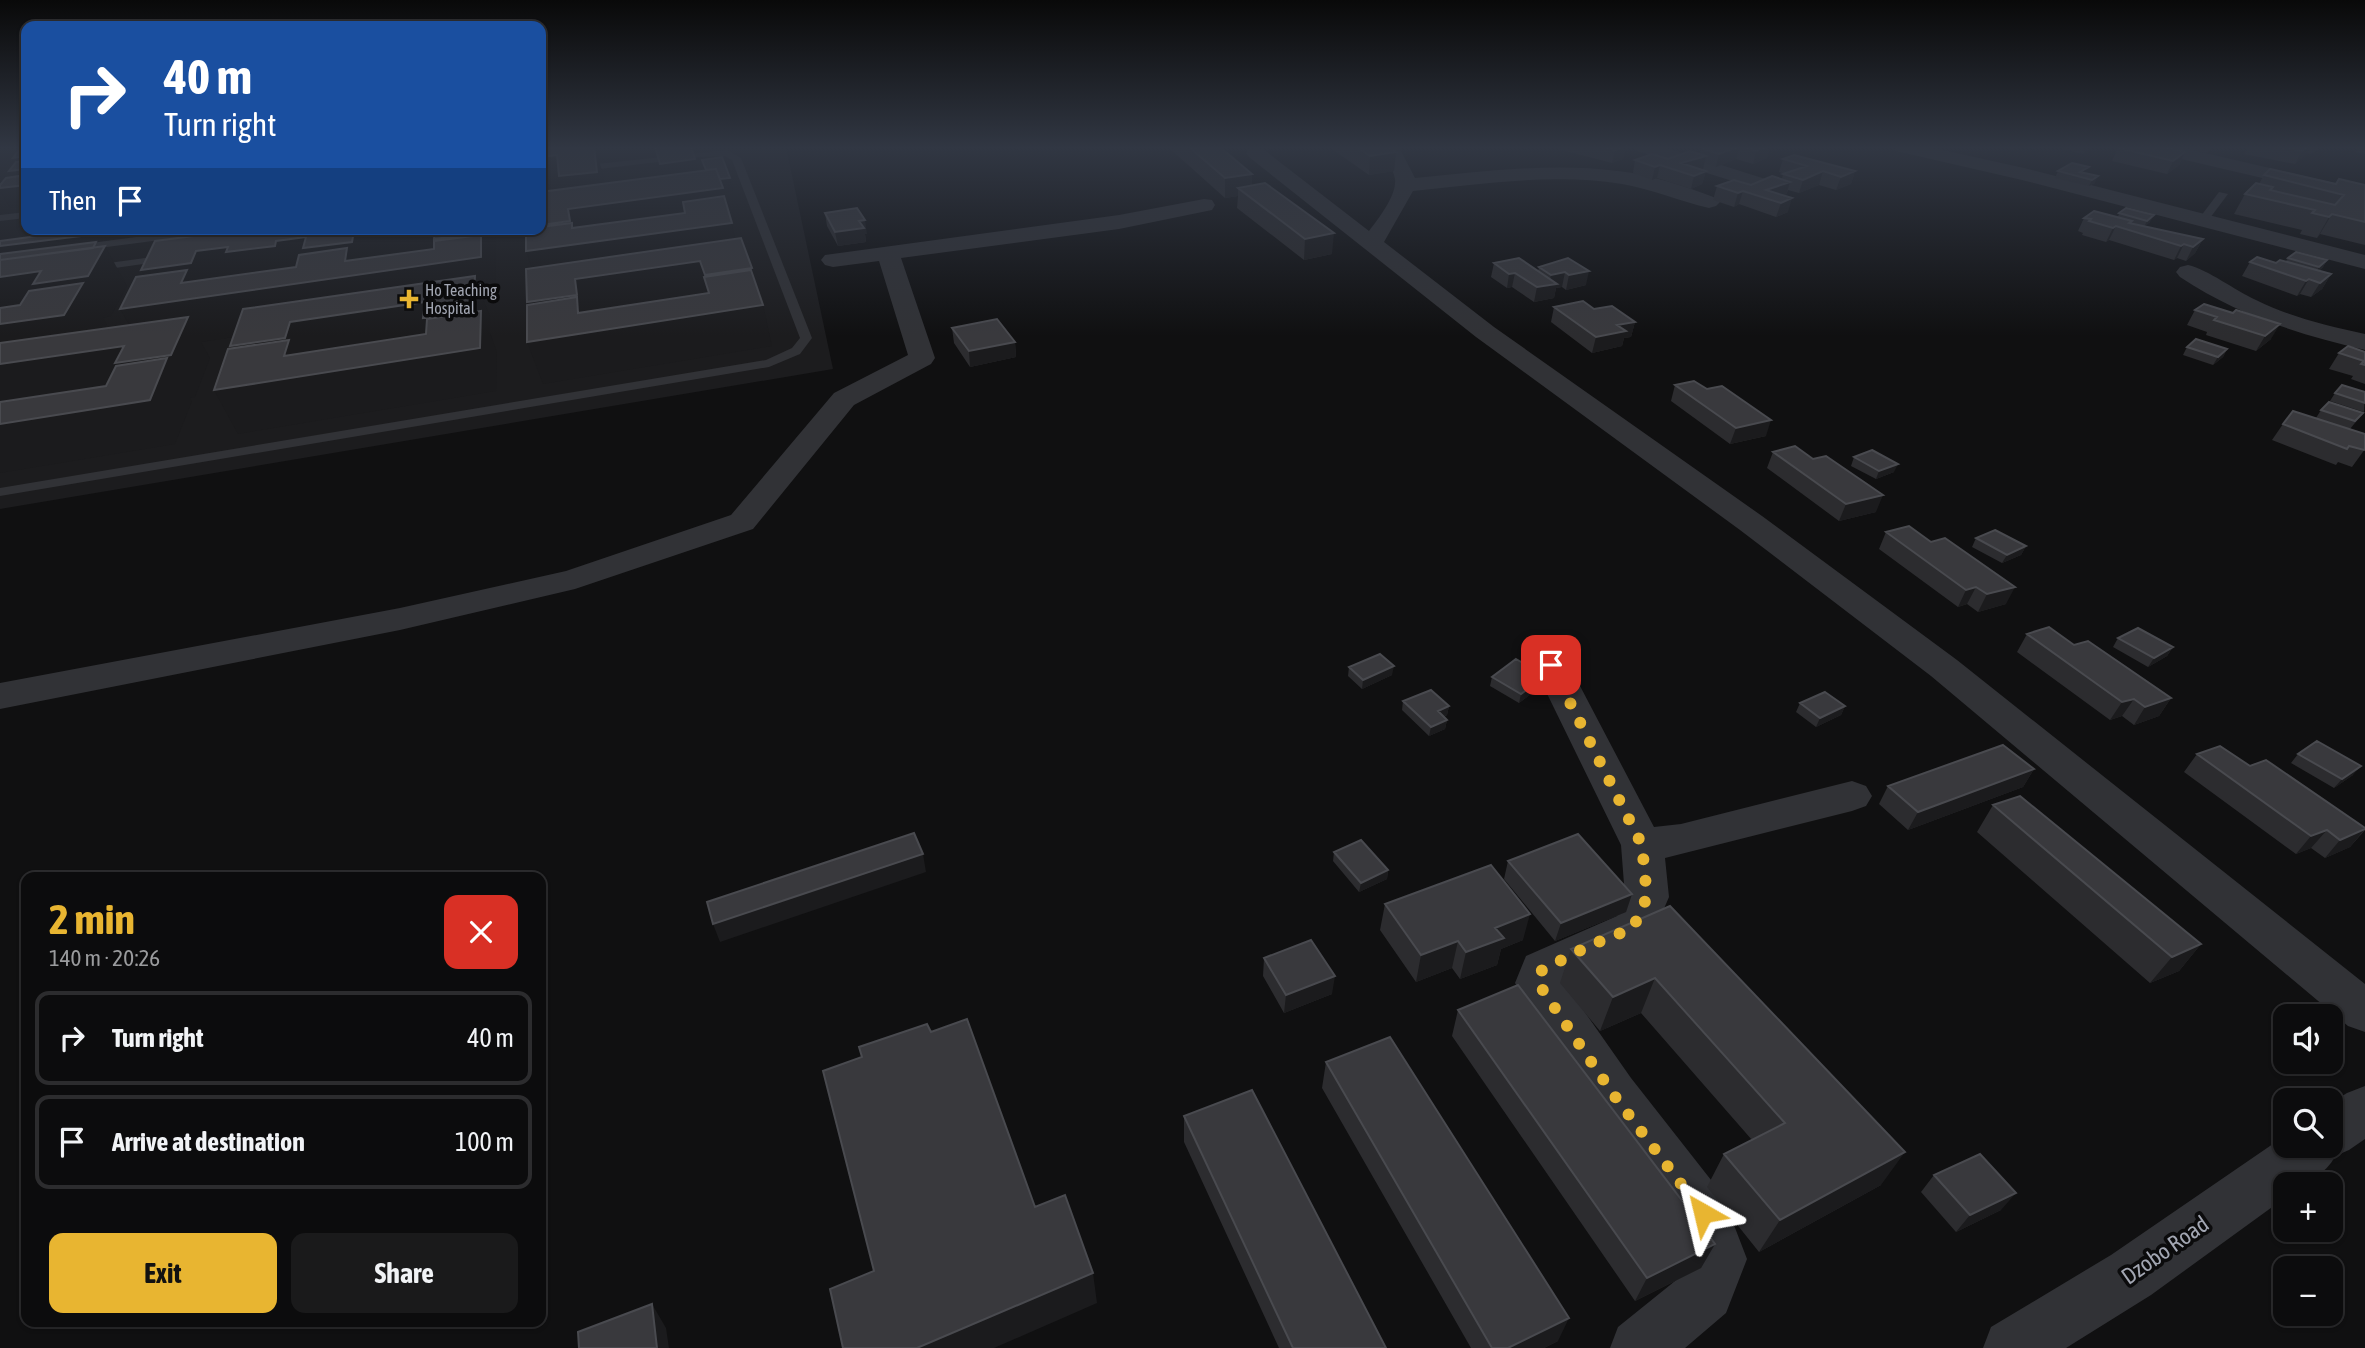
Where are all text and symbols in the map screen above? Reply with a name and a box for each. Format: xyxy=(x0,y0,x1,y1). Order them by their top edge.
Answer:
text: 40 m xyxy=(164,48,252,104)
icon: right xyxy=(49,49,140,140)
text: Turn right xyxy=(164,106,277,143)
icon: arrive xyxy=(111,182,149,220)
text: Then xyxy=(49,186,97,216)
place label: Ho Teaching Hospital xyxy=(425,281,497,318)
marker: Ho Teaching Hospital xyxy=(399,289,419,309)
pin xyxy=(1521,635,1581,695)
icon: arrive xyxy=(1532,646,1570,684)
text: 2 min xyxy=(49,895,135,943)
button: close xyxy=(444,895,518,969)
text: 140 m · 20:26 xyxy=(49,945,160,971)
map controls xyxy=(2273,1004,2343,1326)
button: sound xyxy=(2273,1004,2343,1074)
icon: right xyxy=(53,1019,91,1057)
text: Turn right xyxy=(112,1023,203,1053)
text: 40 m xyxy=(467,1023,514,1053)
button: search xyxy=(2273,1088,2343,1158)
icon: arrive xyxy=(53,1123,91,1161)
text: Arrive at destination xyxy=(112,1127,305,1157)
text: 100 m xyxy=(455,1127,514,1157)
button: + xyxy=(2273,1172,2343,1242)
position arrow xyxy=(1666,1176,1740,1250)
street label: Dzobo Road xyxy=(2116,1211,2214,1289)
button: Exit xyxy=(49,1233,277,1313)
button: Share xyxy=(291,1233,518,1313)
button: − xyxy=(2273,1256,2343,1326)

